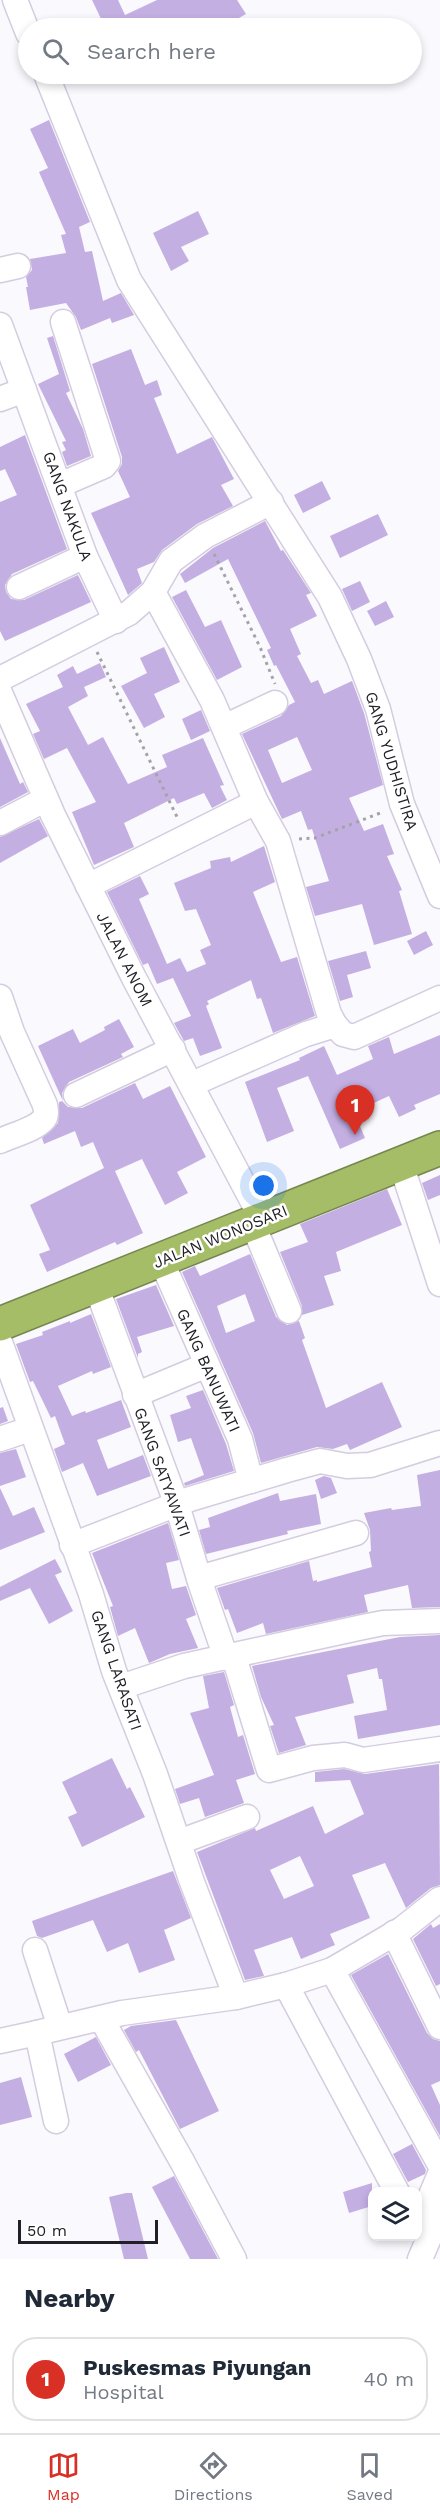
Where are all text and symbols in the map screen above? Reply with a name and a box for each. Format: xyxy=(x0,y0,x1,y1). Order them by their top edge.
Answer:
search box xyxy=(18,18,422,84)
icon: search xyxy=(39,35,72,68)
text: Search here xyxy=(87,39,216,64)
street label: GANG NAKULA xyxy=(39,449,96,564)
street label: GANG YUDHISTIRA xyxy=(361,689,422,833)
street label: JALAN ANOM xyxy=(93,909,157,1010)
pin: 1 xyxy=(336,1086,374,1135)
your location xyxy=(249,1171,278,1200)
street label: JALAN WONOSARI xyxy=(150,1201,290,1272)
street label: GANG BANUWATI xyxy=(173,1306,244,1435)
street label: GANG SATYAWATI xyxy=(130,1405,195,1539)
street label: GANG LARASATI xyxy=(87,1608,146,1733)
map controls xyxy=(368,2187,422,2241)
button: layers xyxy=(368,2187,422,2241)
scale bar xyxy=(18,2217,158,2244)
text: 50 m xyxy=(27,2221,67,2240)
text: Nearby xyxy=(24,2283,115,2313)
text: Puskesmas Piyungan xyxy=(83,2355,312,2380)
text: 1 xyxy=(41,2367,50,2391)
text: 40 m xyxy=(363,2367,414,2391)
text: Hospital xyxy=(83,2380,164,2404)
tab: Map xyxy=(47,2449,80,2504)
tab: Directions xyxy=(174,2449,253,2504)
tab: Saved xyxy=(347,2449,393,2504)

